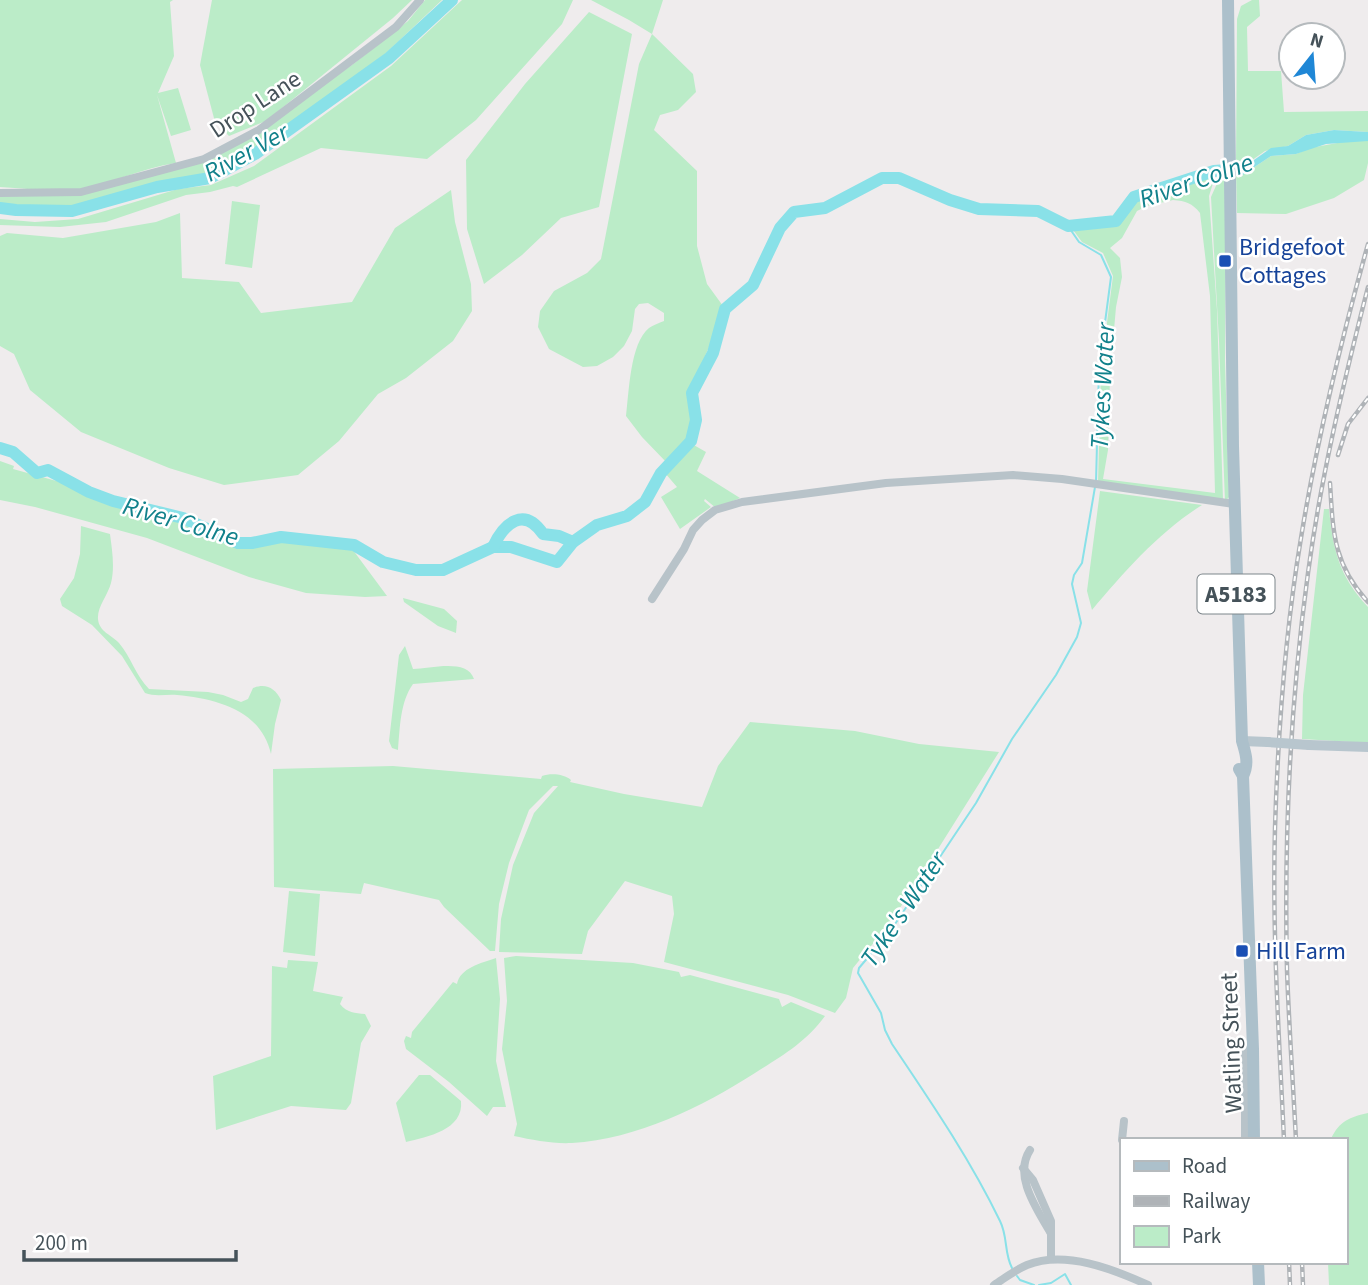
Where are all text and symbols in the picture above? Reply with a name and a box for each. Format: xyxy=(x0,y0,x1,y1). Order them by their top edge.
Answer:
north arrow xyxy=(1277,21,1347,91)
text: N xyxy=(1307,26,1327,56)
street label: Drop Lane xyxy=(203,62,308,147)
water label: River Ver xyxy=(197,113,297,191)
water label: River Colne xyxy=(1134,144,1258,217)
place label: Bridgefoot Cottages xyxy=(1239,230,1345,293)
marker: Bridgefoot Cottages xyxy=(1217,253,1233,269)
water label: Tykes Water xyxy=(1081,321,1124,450)
water label: River Colne xyxy=(119,487,243,556)
road number: A5183 xyxy=(1198,574,1274,614)
water label: Tyke's Water xyxy=(851,843,956,975)
place label: Hill Farm xyxy=(1256,934,1346,969)
marker: Hill Farm xyxy=(1234,943,1250,959)
street label: Watling Street xyxy=(1212,972,1251,1114)
legend xyxy=(1120,1138,1347,1264)
text: Road xyxy=(1182,1151,1227,1181)
text: Railway xyxy=(1182,1186,1250,1216)
scale bar xyxy=(24,1218,236,1262)
text: Park xyxy=(1182,1221,1222,1251)
text: 200 m xyxy=(35,1228,88,1258)

